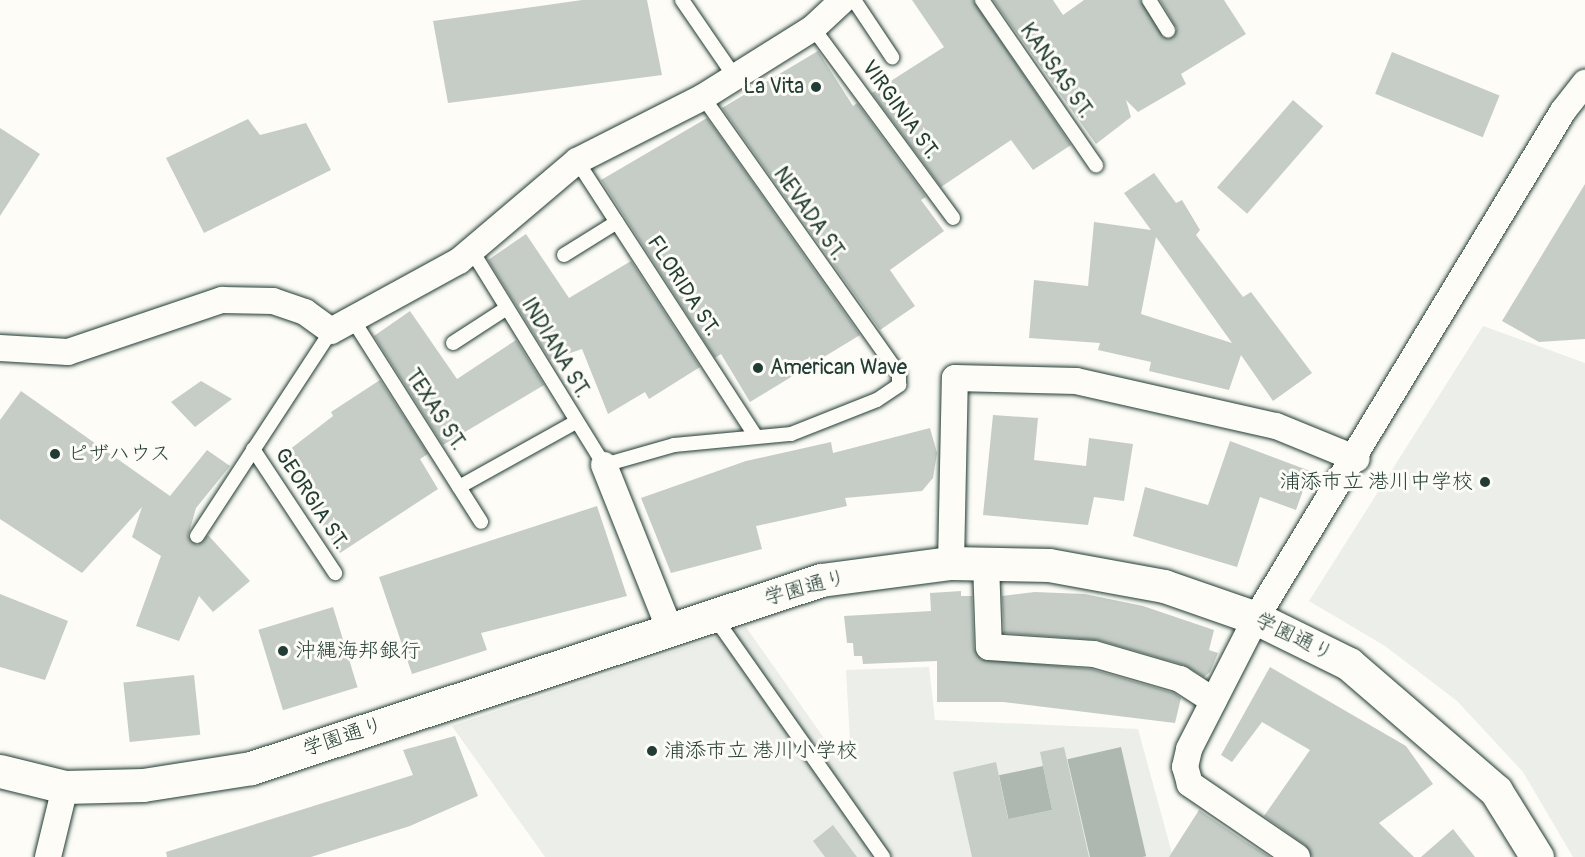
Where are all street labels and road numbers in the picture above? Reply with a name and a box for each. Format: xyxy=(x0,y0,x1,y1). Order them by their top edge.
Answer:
street label: KANSAS ST. xyxy=(1014,19,1098,123)
street label: VIRGINIA ST. xyxy=(856,56,944,164)
street label: NEVADA ST. xyxy=(768,163,850,265)
street label: FLORIDA ST. xyxy=(641,231,725,341)
street label: INDIANA ST. xyxy=(515,293,595,403)
street label: TEXAS ST. xyxy=(399,365,471,455)
street label: GEORGIA ST. xyxy=(269,444,353,554)
street label: 学園通り xyxy=(761,565,849,611)
street label: 学園通り xyxy=(1251,607,1337,667)
street label: 学園通り xyxy=(299,712,387,762)

